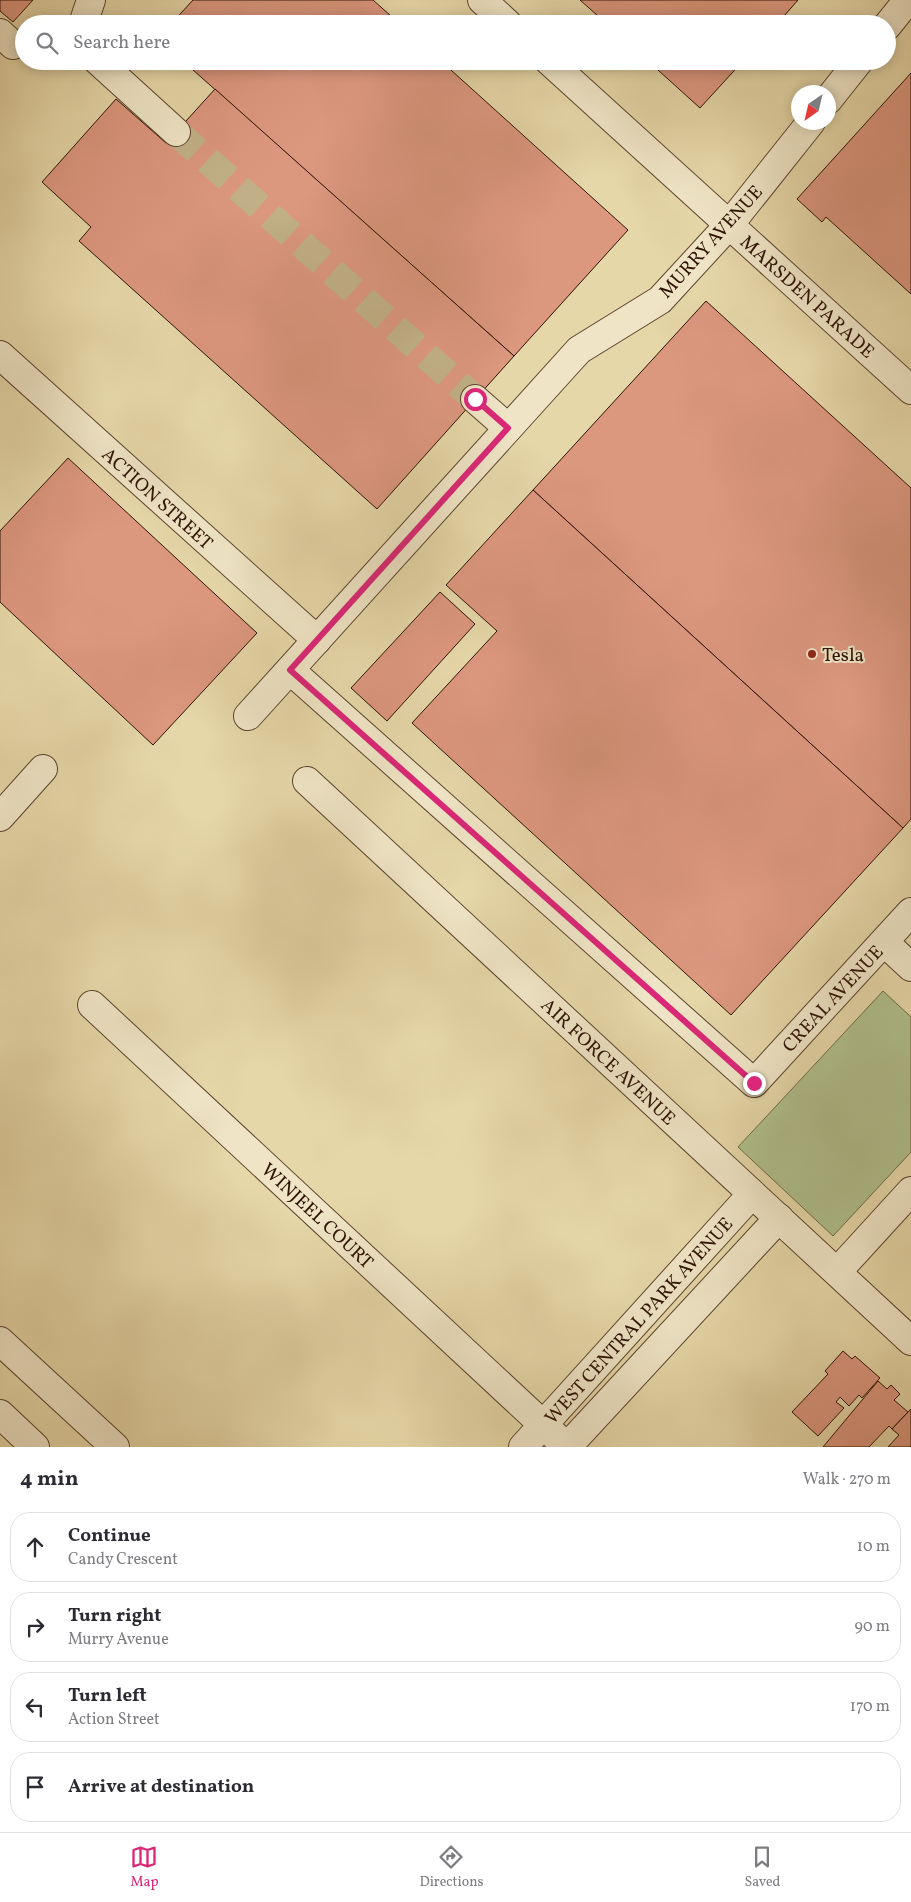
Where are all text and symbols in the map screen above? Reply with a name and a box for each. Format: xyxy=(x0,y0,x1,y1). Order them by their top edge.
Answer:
search box xyxy=(15,15,896,70)
icon: search xyxy=(33,29,61,57)
text: Search here xyxy=(73,30,170,56)
north arrow xyxy=(791,85,836,130)
street label: MURRY AVENUE xyxy=(654,180,769,305)
street label: MARSDEN PARADE xyxy=(734,230,880,365)
route start xyxy=(464,388,487,411)
street label: ACTION STREET xyxy=(95,442,218,556)
place label: Tesla xyxy=(822,643,864,669)
marker: Tesla xyxy=(806,648,818,660)
street label: CREAL AVENUE xyxy=(777,940,890,1059)
street label: AIR FORCE AVENUE xyxy=(535,993,681,1132)
route end xyxy=(743,1072,766,1095)
street label: WINJEEL COURT xyxy=(255,1158,379,1275)
street label: WEST CENTRAL PARK AVENUE xyxy=(539,1212,740,1431)
text: 4 min xyxy=(20,1465,79,1494)
text: Walk · 270 m xyxy=(803,1469,891,1491)
text: Continue xyxy=(68,1523,151,1549)
icon: ahead xyxy=(21,1533,49,1561)
text: 10 m xyxy=(857,1536,890,1558)
text: Candy Crescent xyxy=(68,1549,178,1571)
text: Turn right xyxy=(68,1603,161,1629)
icon: right xyxy=(21,1613,49,1641)
text: 90 m xyxy=(854,1616,890,1638)
text: Murry Avenue xyxy=(68,1629,169,1651)
text: Turn left xyxy=(68,1683,147,1709)
icon: left xyxy=(21,1693,49,1721)
text: 170 m xyxy=(850,1696,890,1718)
text: Action Street xyxy=(68,1709,160,1731)
icon: arrive xyxy=(21,1773,49,1801)
text: Arrive at destination xyxy=(68,1774,254,1800)
tab: Map xyxy=(130,1843,158,1892)
tab: Directions xyxy=(419,1843,484,1892)
tab: Saved xyxy=(744,1843,781,1892)

